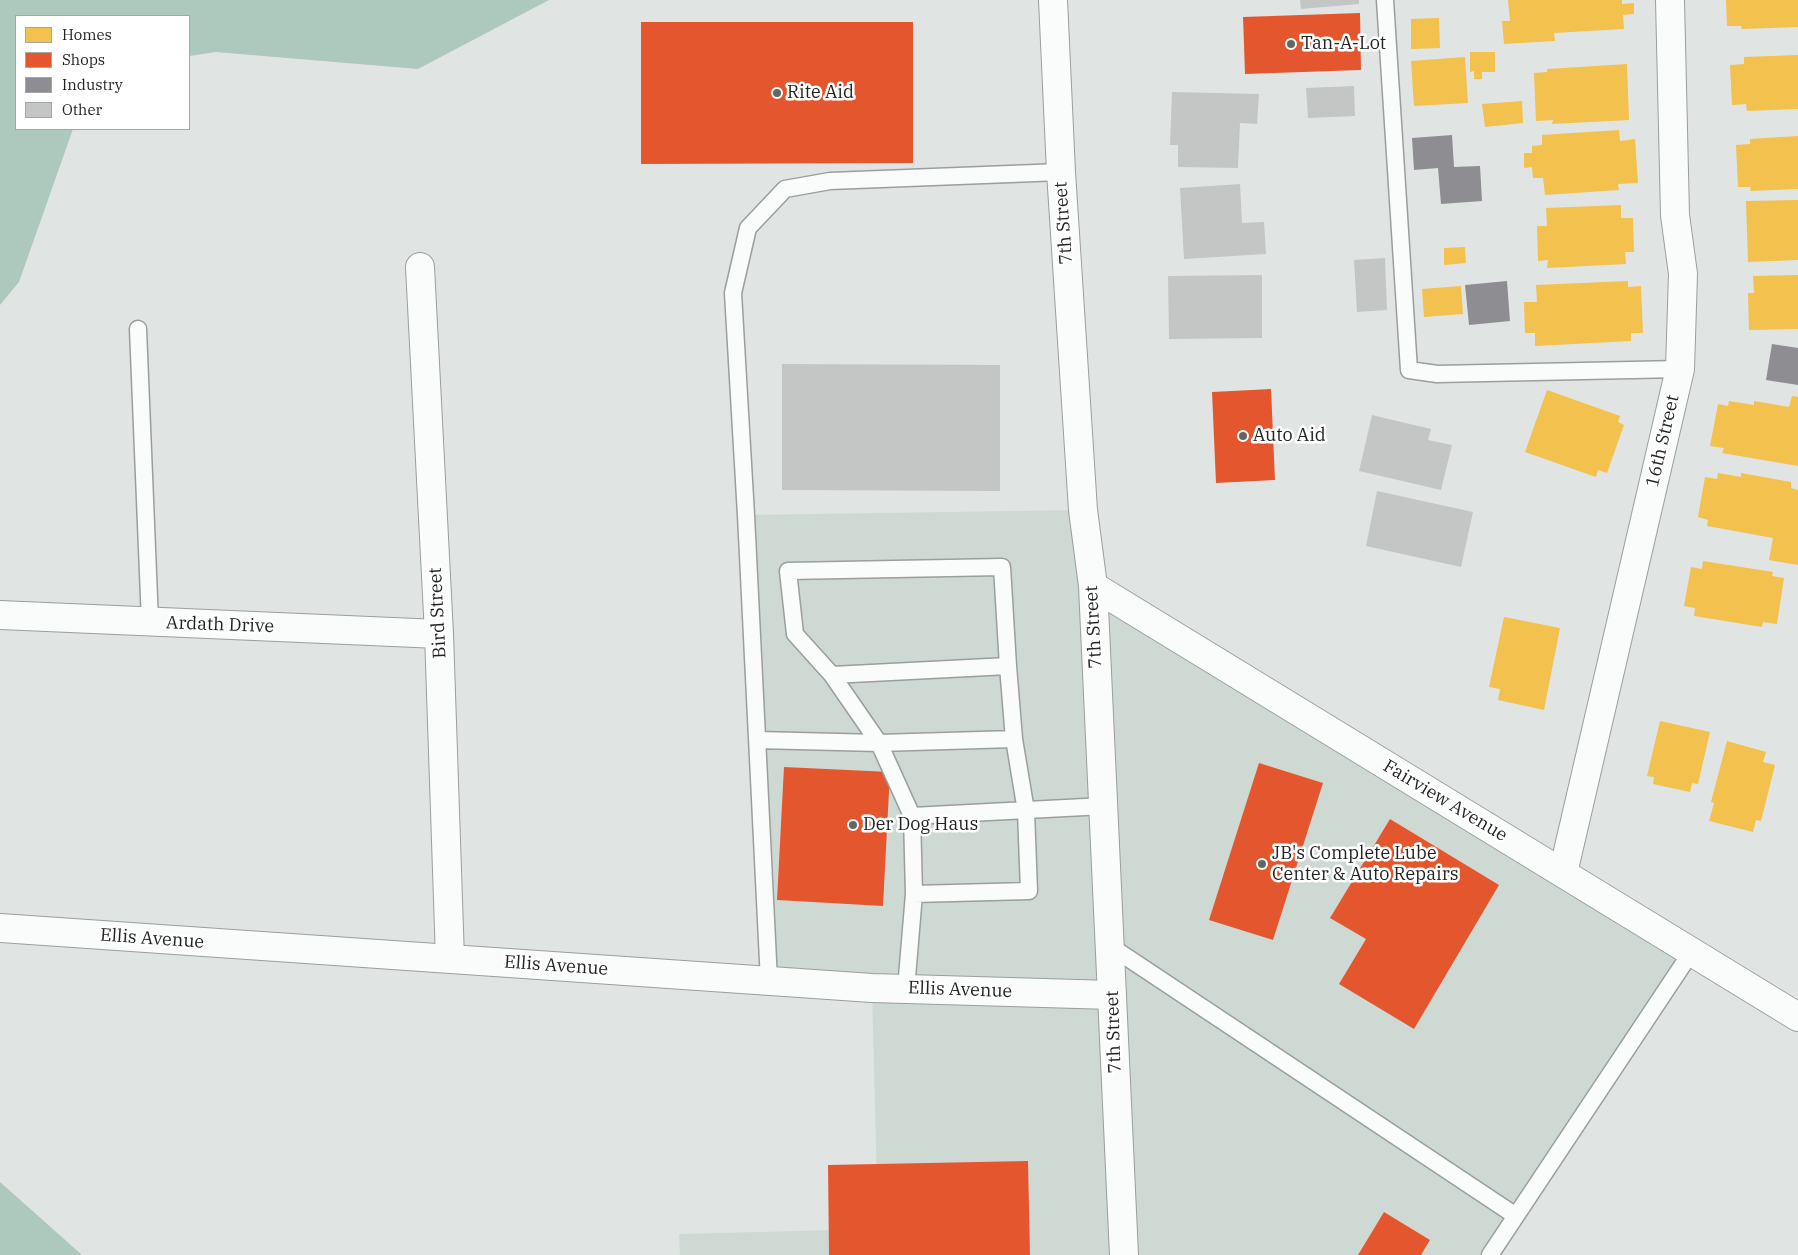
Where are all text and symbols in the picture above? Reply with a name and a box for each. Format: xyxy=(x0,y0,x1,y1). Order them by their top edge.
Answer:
legend xyxy=(15,15,190,130)
text: Homes xyxy=(62,25,112,44)
place label: Tan-A-Lot xyxy=(1301,33,1386,55)
marker: Tan-A-Lot xyxy=(1285,38,1297,50)
text: Shops xyxy=(62,50,105,69)
text: Industry xyxy=(62,75,123,94)
place label: Rite Aid xyxy=(787,82,854,104)
marker: Rite Aid xyxy=(771,87,783,99)
text: Other xyxy=(62,100,102,119)
street label: 7th Street xyxy=(1050,181,1078,265)
street label: 16th Street xyxy=(1642,393,1684,489)
place label: Auto Aid xyxy=(1253,425,1326,447)
marker: Auto Aid xyxy=(1237,430,1249,442)
street label: Bird Street xyxy=(425,567,451,659)
street label: 7th Street xyxy=(1081,585,1107,669)
street label: Ardath Drive xyxy=(166,612,274,638)
street label: Fairview Avenue xyxy=(1379,755,1511,847)
place label: Der Dog Haus xyxy=(863,814,978,836)
marker: Der Dog Haus xyxy=(847,819,859,831)
place label: JB's Complete Lube Center & Auto Repairs xyxy=(1272,843,1459,886)
marker: JB's Complete Lube Center & Auto Repairs xyxy=(1256,858,1268,870)
street label: Ellis Avenue xyxy=(99,925,205,953)
street label: Ellis Avenue xyxy=(503,952,609,980)
street label: Ellis Avenue xyxy=(908,977,1012,1003)
street label: 7th Street xyxy=(1102,990,1126,1074)

